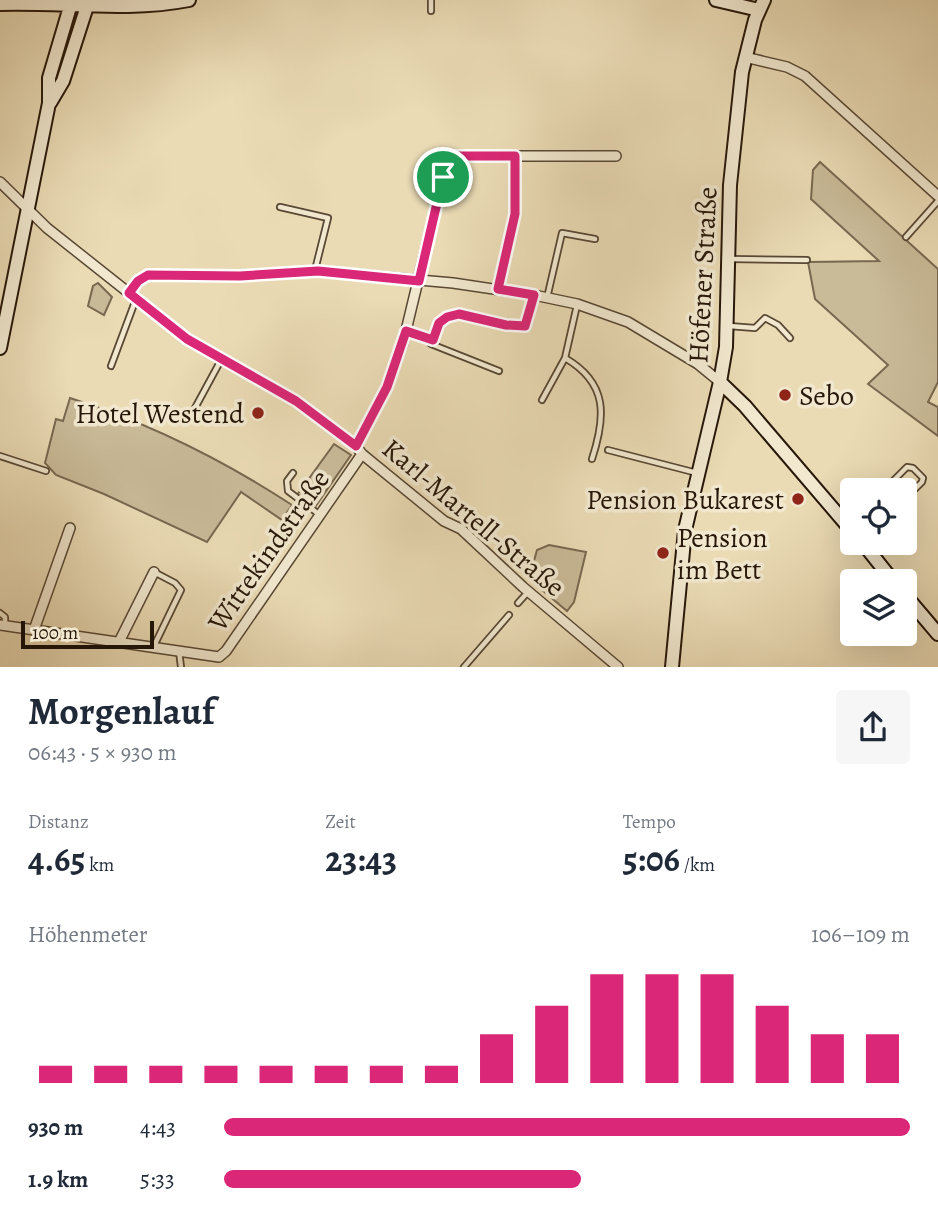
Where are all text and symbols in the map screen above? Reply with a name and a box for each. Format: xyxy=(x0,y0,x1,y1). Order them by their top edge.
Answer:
pin xyxy=(413,147,473,207)
icon: arrive xyxy=(424,158,462,196)
street label: Höfener Straße xyxy=(679,186,727,364)
place label: Sebo xyxy=(799,377,854,415)
marker: Sebo xyxy=(777,387,793,403)
place label: Hotel Westend xyxy=(75,395,245,433)
marker: Hotel Westend xyxy=(250,405,266,421)
street label: Karl-Martell-Straße xyxy=(374,430,573,605)
street label: Wittekindstraße xyxy=(198,462,339,640)
map controls xyxy=(840,478,917,646)
button: locate xyxy=(840,478,917,555)
place label: Pension Bukarest xyxy=(586,481,784,519)
marker: Pension Bukarest xyxy=(790,491,806,507)
place label: Pension im Bett xyxy=(677,519,768,589)
marker: Pension im Bett xyxy=(655,545,671,561)
button: layers xyxy=(840,569,917,646)
scale bar xyxy=(21,618,154,650)
text: 100 m xyxy=(32,620,78,646)
text: Morgenlauf xyxy=(28,685,215,737)
button: share xyxy=(836,690,910,764)
text: 06:43 · 5 × 930 m xyxy=(28,737,177,768)
text: Distanz xyxy=(28,809,89,835)
text: Zeit xyxy=(325,809,356,835)
text: Tempo xyxy=(623,809,676,835)
text: 4.65 xyxy=(28,835,85,883)
text: 23:43 xyxy=(325,835,397,883)
text: 5:06 xyxy=(623,835,680,883)
text: km xyxy=(85,852,114,878)
text: /km xyxy=(680,852,715,878)
text: Höhenmeter xyxy=(28,919,148,950)
text: 106–109 m xyxy=(811,919,910,950)
text: 930 m xyxy=(28,1112,83,1143)
text: 4:43 xyxy=(140,1112,176,1143)
text: 1.9 km xyxy=(28,1164,88,1195)
text: 5:33 xyxy=(140,1164,175,1195)

